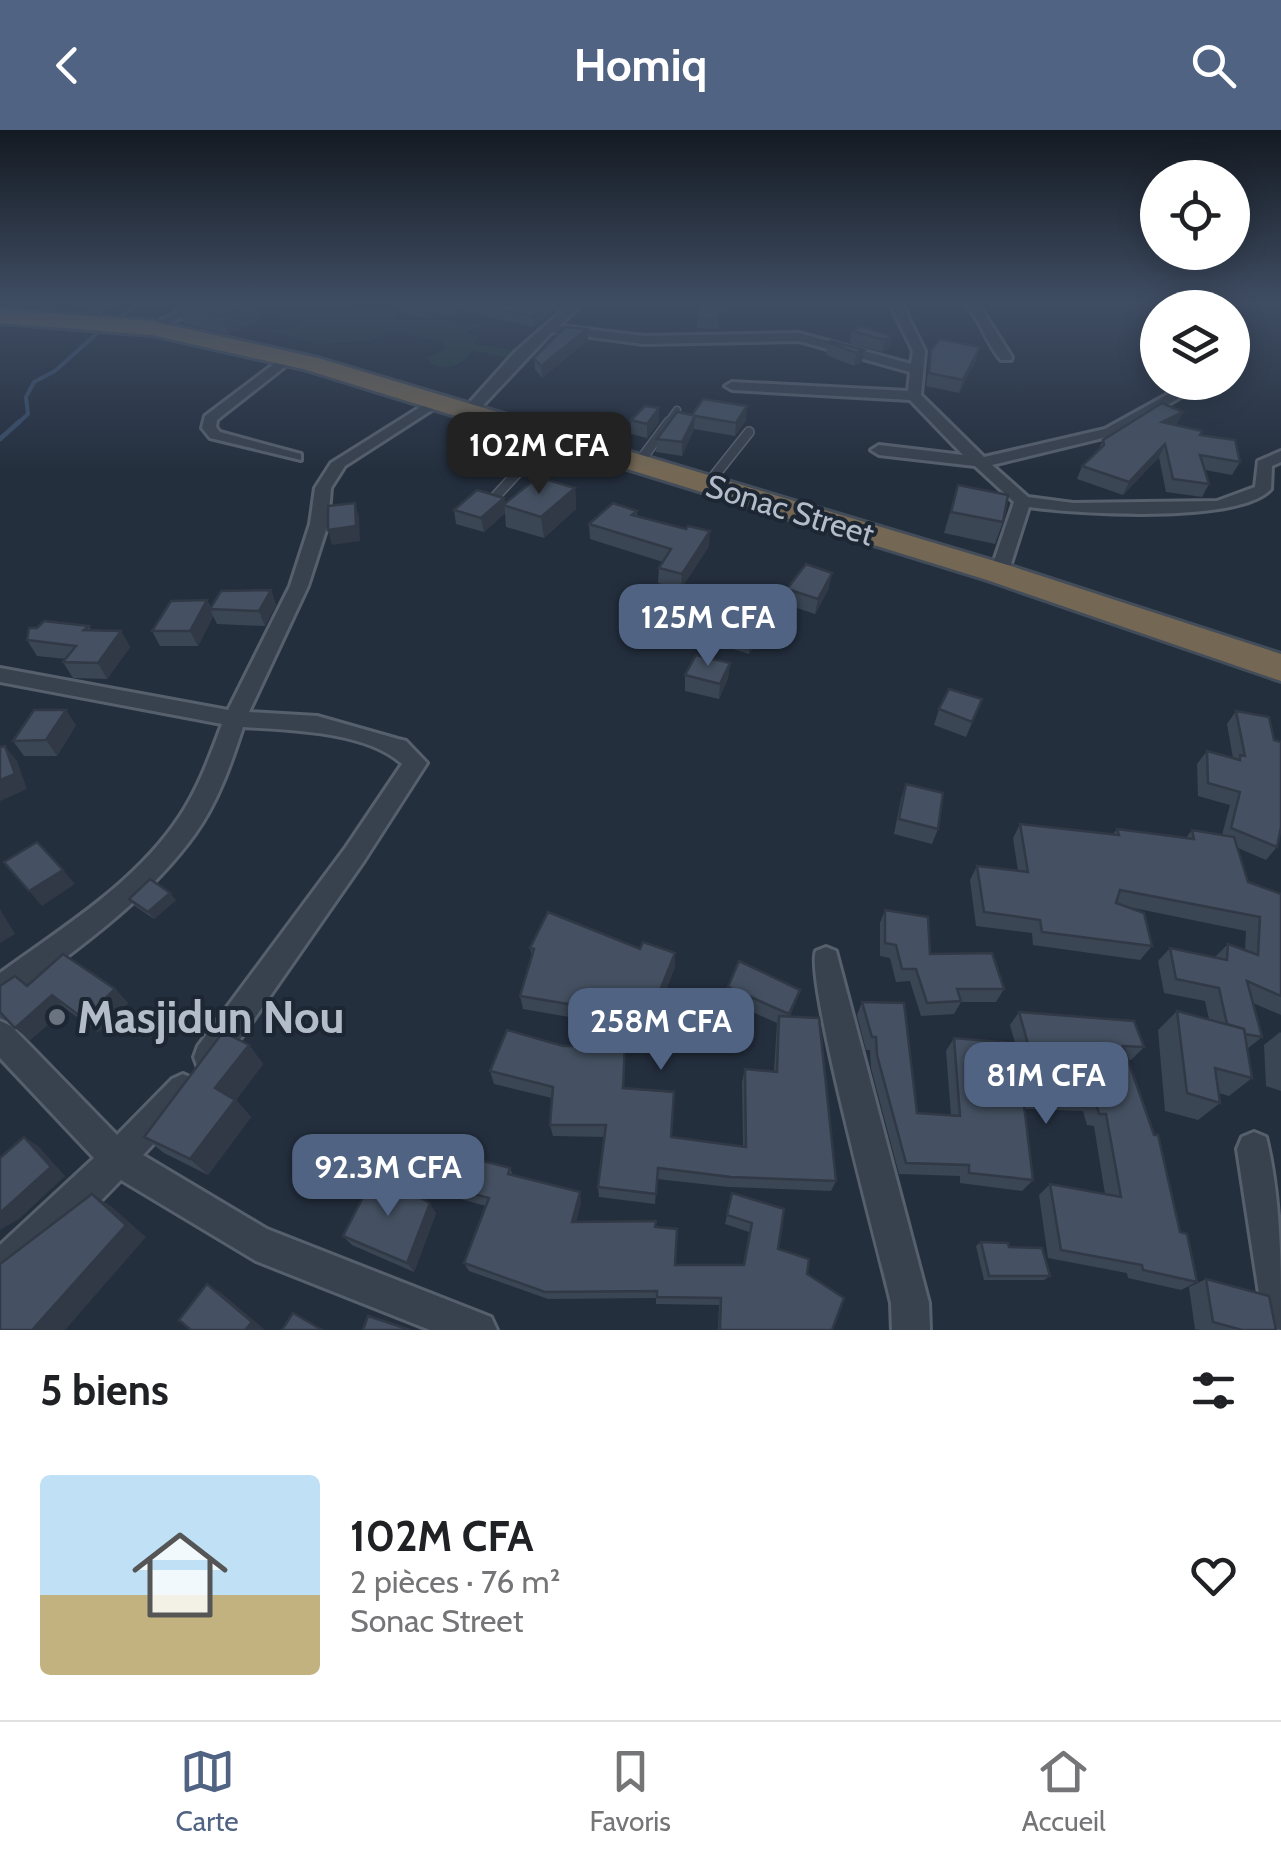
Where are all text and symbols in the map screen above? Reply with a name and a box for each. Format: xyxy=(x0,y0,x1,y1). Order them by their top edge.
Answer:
icon: back xyxy=(40,38,95,93)
text: Homiq xyxy=(574,38,707,92)
icon: search xyxy=(1186,38,1241,93)
map controls xyxy=(1140,160,1250,400)
button: locate xyxy=(1140,160,1250,270)
button: layers xyxy=(1140,290,1250,400)
pin: 102M CFA xyxy=(436,412,642,497)
text: 102M CFA xyxy=(469,425,609,464)
street label: Sonac Street xyxy=(701,466,879,554)
pin: 125M CFA xyxy=(605,584,811,669)
text: 125M CFA xyxy=(641,597,775,636)
pin: 258M CFA xyxy=(558,988,764,1073)
place label: Masjidun Nou xyxy=(77,990,344,1044)
text: 258M CFA xyxy=(590,1001,732,1040)
marker: Masjidun Nou xyxy=(46,1006,68,1028)
pin: 81M CFA xyxy=(954,1042,1138,1127)
text: 81M CFA xyxy=(986,1055,1106,1094)
pin: 92.3M CFA xyxy=(274,1134,502,1219)
text: 92.3M CFA xyxy=(314,1147,462,1186)
icon: filters xyxy=(1186,1363,1241,1418)
text: 5 biens xyxy=(40,1364,169,1416)
text: 102M CFA xyxy=(350,1510,533,1562)
icon: home xyxy=(120,1515,240,1635)
icon: heart xyxy=(1186,1548,1241,1603)
text: 2 pièces · 76 m² xyxy=(350,1562,560,1601)
text: Sonac Street xyxy=(350,1601,524,1640)
tab: Carte xyxy=(175,1744,239,1838)
tab: Favoris xyxy=(590,1744,671,1838)
tab: Accueil xyxy=(1022,1744,1106,1838)

